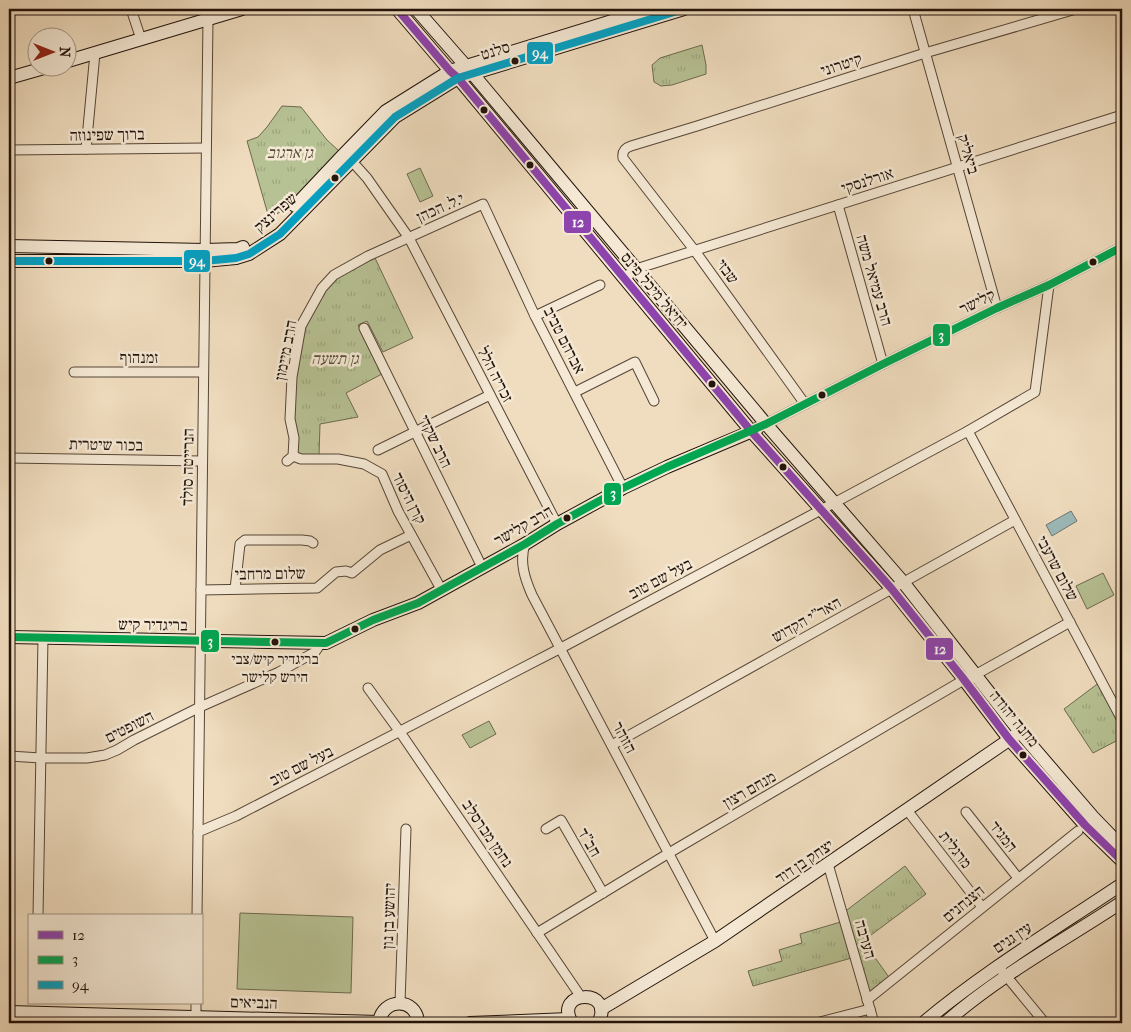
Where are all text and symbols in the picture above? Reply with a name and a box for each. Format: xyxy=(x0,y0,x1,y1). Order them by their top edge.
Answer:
north arrow xyxy=(28,28,78,78)
street label: סלנט xyxy=(478,37,512,64)
line badge: 94 xyxy=(526,41,554,65)
text: 94 xyxy=(531,45,548,62)
text: N xyxy=(56,47,73,58)
street label: קיטרוני xyxy=(818,49,864,80)
unlabelled marker xyxy=(510,56,520,66)
unlabelled marker xyxy=(479,105,489,115)
street label: ברוך שפינוזה xyxy=(69,124,145,145)
street label: ביאליק xyxy=(954,132,983,177)
park label: גן ארגוב xyxy=(267,143,315,162)
unlabelled marker xyxy=(525,160,535,170)
street label: אורלנסקי xyxy=(839,163,896,198)
unlabelled marker xyxy=(330,173,340,183)
street label: שפרינצק xyxy=(250,188,301,236)
street label: י.ל. הכהן xyxy=(414,189,467,226)
line badge: 12 xyxy=(563,210,592,234)
text: 12 xyxy=(572,214,584,231)
street label: הרב עמיאל משה xyxy=(852,232,897,328)
street label: יחיאל מיכל פינס xyxy=(617,248,692,333)
line badge: 94 xyxy=(183,249,211,273)
text: 94 xyxy=(188,253,205,270)
street label: שבזי xyxy=(712,255,743,288)
unlabelled marker xyxy=(44,256,54,266)
unlabelled marker xyxy=(1088,257,1098,267)
street label: קלישר xyxy=(956,285,998,318)
street label: אברהם טביב xyxy=(540,304,590,377)
street label: הרב מיימון xyxy=(270,318,301,382)
line badge: 3 xyxy=(932,323,951,347)
text: 3 xyxy=(938,327,944,344)
street label: זכריה הלל xyxy=(474,343,518,405)
street label: זמנהוף xyxy=(120,348,158,367)
park label: גן תשעה xyxy=(311,349,360,368)
unlabelled marker xyxy=(707,379,717,389)
unlabelled marker xyxy=(817,390,827,400)
street label: הרב שקדי xyxy=(415,412,457,471)
street label: הנרייטה סולד xyxy=(177,428,198,506)
street label: בכור שיטרית xyxy=(69,434,144,455)
unlabelled marker xyxy=(778,462,788,472)
street label: קרן היסוד xyxy=(389,469,431,527)
line badge: 3 xyxy=(603,482,622,506)
text: 3 xyxy=(610,485,616,502)
street label: הרב קלישר xyxy=(490,501,556,550)
unlabelled marker xyxy=(562,513,572,523)
street label: שלום שרעבי xyxy=(1033,532,1083,604)
street label: בעל שם טוב xyxy=(625,554,695,603)
street label: שלום מרחבי xyxy=(234,563,306,584)
street label: האר"י הקדוש xyxy=(768,593,844,646)
street label: בריגדיר קיש xyxy=(118,614,188,635)
unlabelled marker xyxy=(350,624,360,634)
line badge: 3 xyxy=(200,629,220,653)
text: 3 xyxy=(207,633,213,650)
marker: בריגדיר קיש/צבי הירש קלישר xyxy=(270,637,280,647)
line badge: 12 xyxy=(925,637,954,661)
text: 12 xyxy=(934,641,946,658)
place label: בריגדיר קיש/צבי הירש קלישר xyxy=(231,650,319,686)
street label: מחנה יהודה xyxy=(986,686,1043,751)
street label: השופטים xyxy=(102,706,157,747)
street label: הזוהר xyxy=(608,718,641,756)
street label: בעל שם טוב xyxy=(266,741,337,790)
unlabelled marker xyxy=(1018,750,1028,760)
street label: מנחם רצון xyxy=(719,767,779,812)
street label: נחמן מברסלב xyxy=(458,796,517,871)
street label: המגיד xyxy=(986,817,1022,856)
street label: חב"ד xyxy=(574,825,605,860)
street label: מרגלית xyxy=(935,827,976,872)
street label: יצחק בן דוד xyxy=(772,835,837,888)
street label: הצנחנים xyxy=(938,881,988,926)
street label: יהושע בן נון xyxy=(378,883,399,949)
legend xyxy=(28,914,202,1004)
street label: הערבה xyxy=(851,917,880,961)
street label: עין גנים xyxy=(989,918,1036,957)
text: 12 xyxy=(72,926,85,944)
text: 3 xyxy=(72,950,78,968)
text: 94 xyxy=(72,976,90,994)
street label: הנביאים xyxy=(230,992,278,1013)

